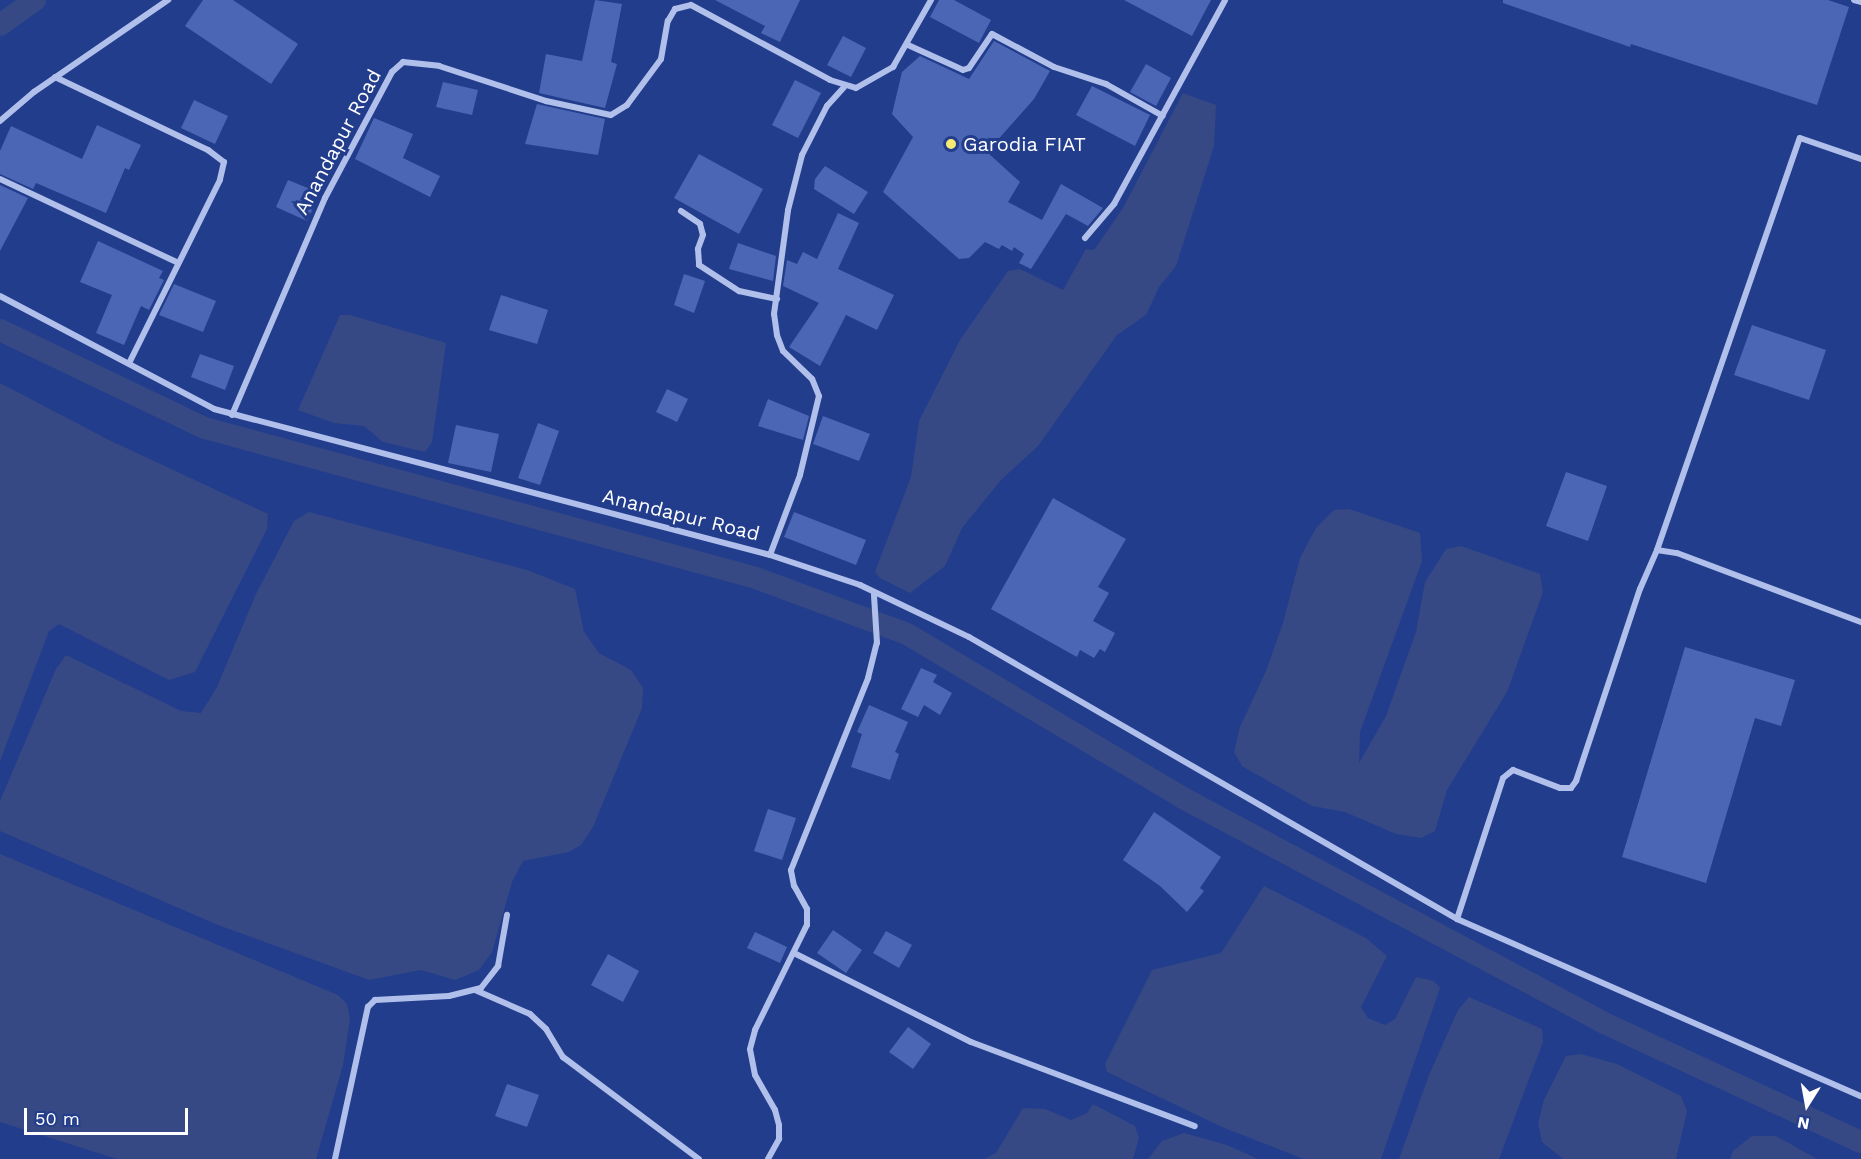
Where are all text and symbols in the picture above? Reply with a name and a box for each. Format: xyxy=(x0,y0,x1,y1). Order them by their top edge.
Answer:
street label: Anandapur Road xyxy=(289,65,387,219)
place label: Garodia FIAT xyxy=(963,132,1086,156)
marker: Garodia FIAT xyxy=(944,137,958,151)
street label: Anandapur Road xyxy=(600,484,762,546)
north arrow xyxy=(1777,1075,1837,1135)
scale bar xyxy=(27,1096,190,1134)
text: 50 m xyxy=(35,1108,80,1129)
text: N xyxy=(1796,1113,1811,1134)

